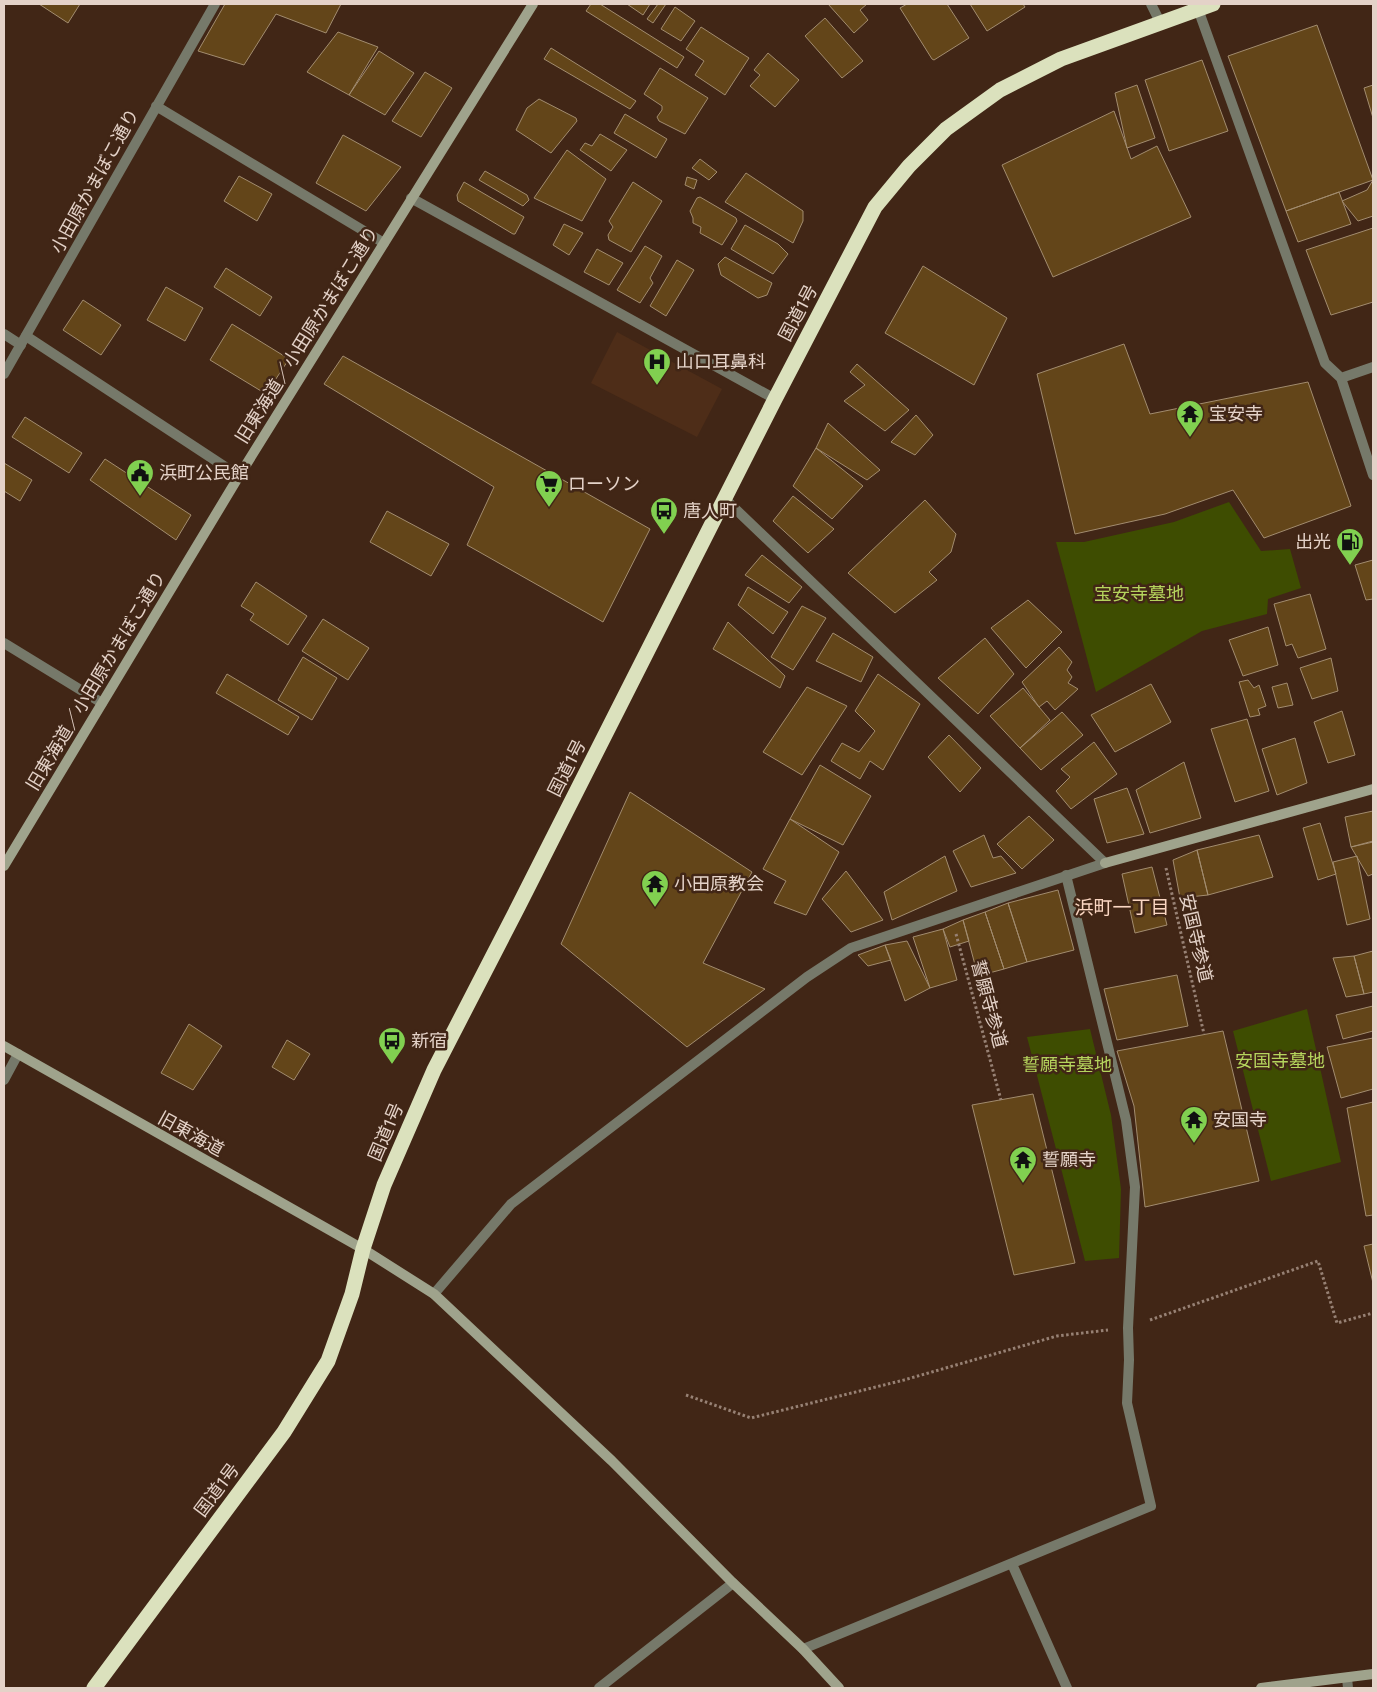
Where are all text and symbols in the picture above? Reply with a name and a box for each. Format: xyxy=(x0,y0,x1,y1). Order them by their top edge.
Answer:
street label: 小田原かまぼこ通り xyxy=(46,105,144,257)
street label: 旧東海道／小田原かまぼこ通り xyxy=(231,222,383,448)
street label: 国道1号 xyxy=(774,281,822,345)
hospital icon: 山口耳鼻科 xyxy=(642,347,672,386)
place label: 山口耳鼻科 xyxy=(676,351,766,373)
temple icon: 宝安寺 xyxy=(1175,399,1205,438)
place label: 宝安寺 xyxy=(1209,403,1263,425)
public building icon: 浜町公民館 xyxy=(125,458,155,497)
place label: 浜町公民館 xyxy=(159,462,249,484)
supermarket icon: ローソン xyxy=(534,469,564,508)
place label: ローソン xyxy=(568,473,640,495)
bus stop icon: 唐人町 xyxy=(649,496,679,535)
place label: 唐人町 xyxy=(683,500,737,522)
fuel station icon: 出光 xyxy=(1335,527,1365,566)
place label: 出光 xyxy=(1295,531,1331,553)
street label: 旧東海道／小田原かまぼこ通り xyxy=(22,567,170,795)
park label: 宝安寺墓地 xyxy=(1094,583,1184,605)
street label: 国道1号 xyxy=(543,736,591,800)
temple icon: 小田原教会 xyxy=(640,869,670,908)
place label: 小田原教会 xyxy=(674,873,764,895)
street label: 安国寺参道 xyxy=(1175,892,1217,984)
district label: 浜町一丁目 xyxy=(1074,896,1170,919)
street label: 誓願寺参道 xyxy=(967,958,1011,1050)
bus stop icon: 新宿 xyxy=(377,1026,407,1065)
place label: 新宿 xyxy=(411,1030,447,1052)
park label: 安国寺墓地 xyxy=(1235,1050,1325,1072)
park label: 誓願寺墓地 xyxy=(1022,1054,1112,1076)
street label: 国道1号 xyxy=(364,1100,408,1164)
temple icon: 安国寺 xyxy=(1179,1105,1209,1144)
street label: 旧東海道 xyxy=(154,1107,228,1161)
place label: 安国寺 xyxy=(1213,1109,1267,1131)
temple icon: 誓願寺 xyxy=(1008,1145,1038,1184)
place label: 誓願寺 xyxy=(1042,1149,1096,1171)
street label: 国道1号 xyxy=(190,1459,244,1521)

